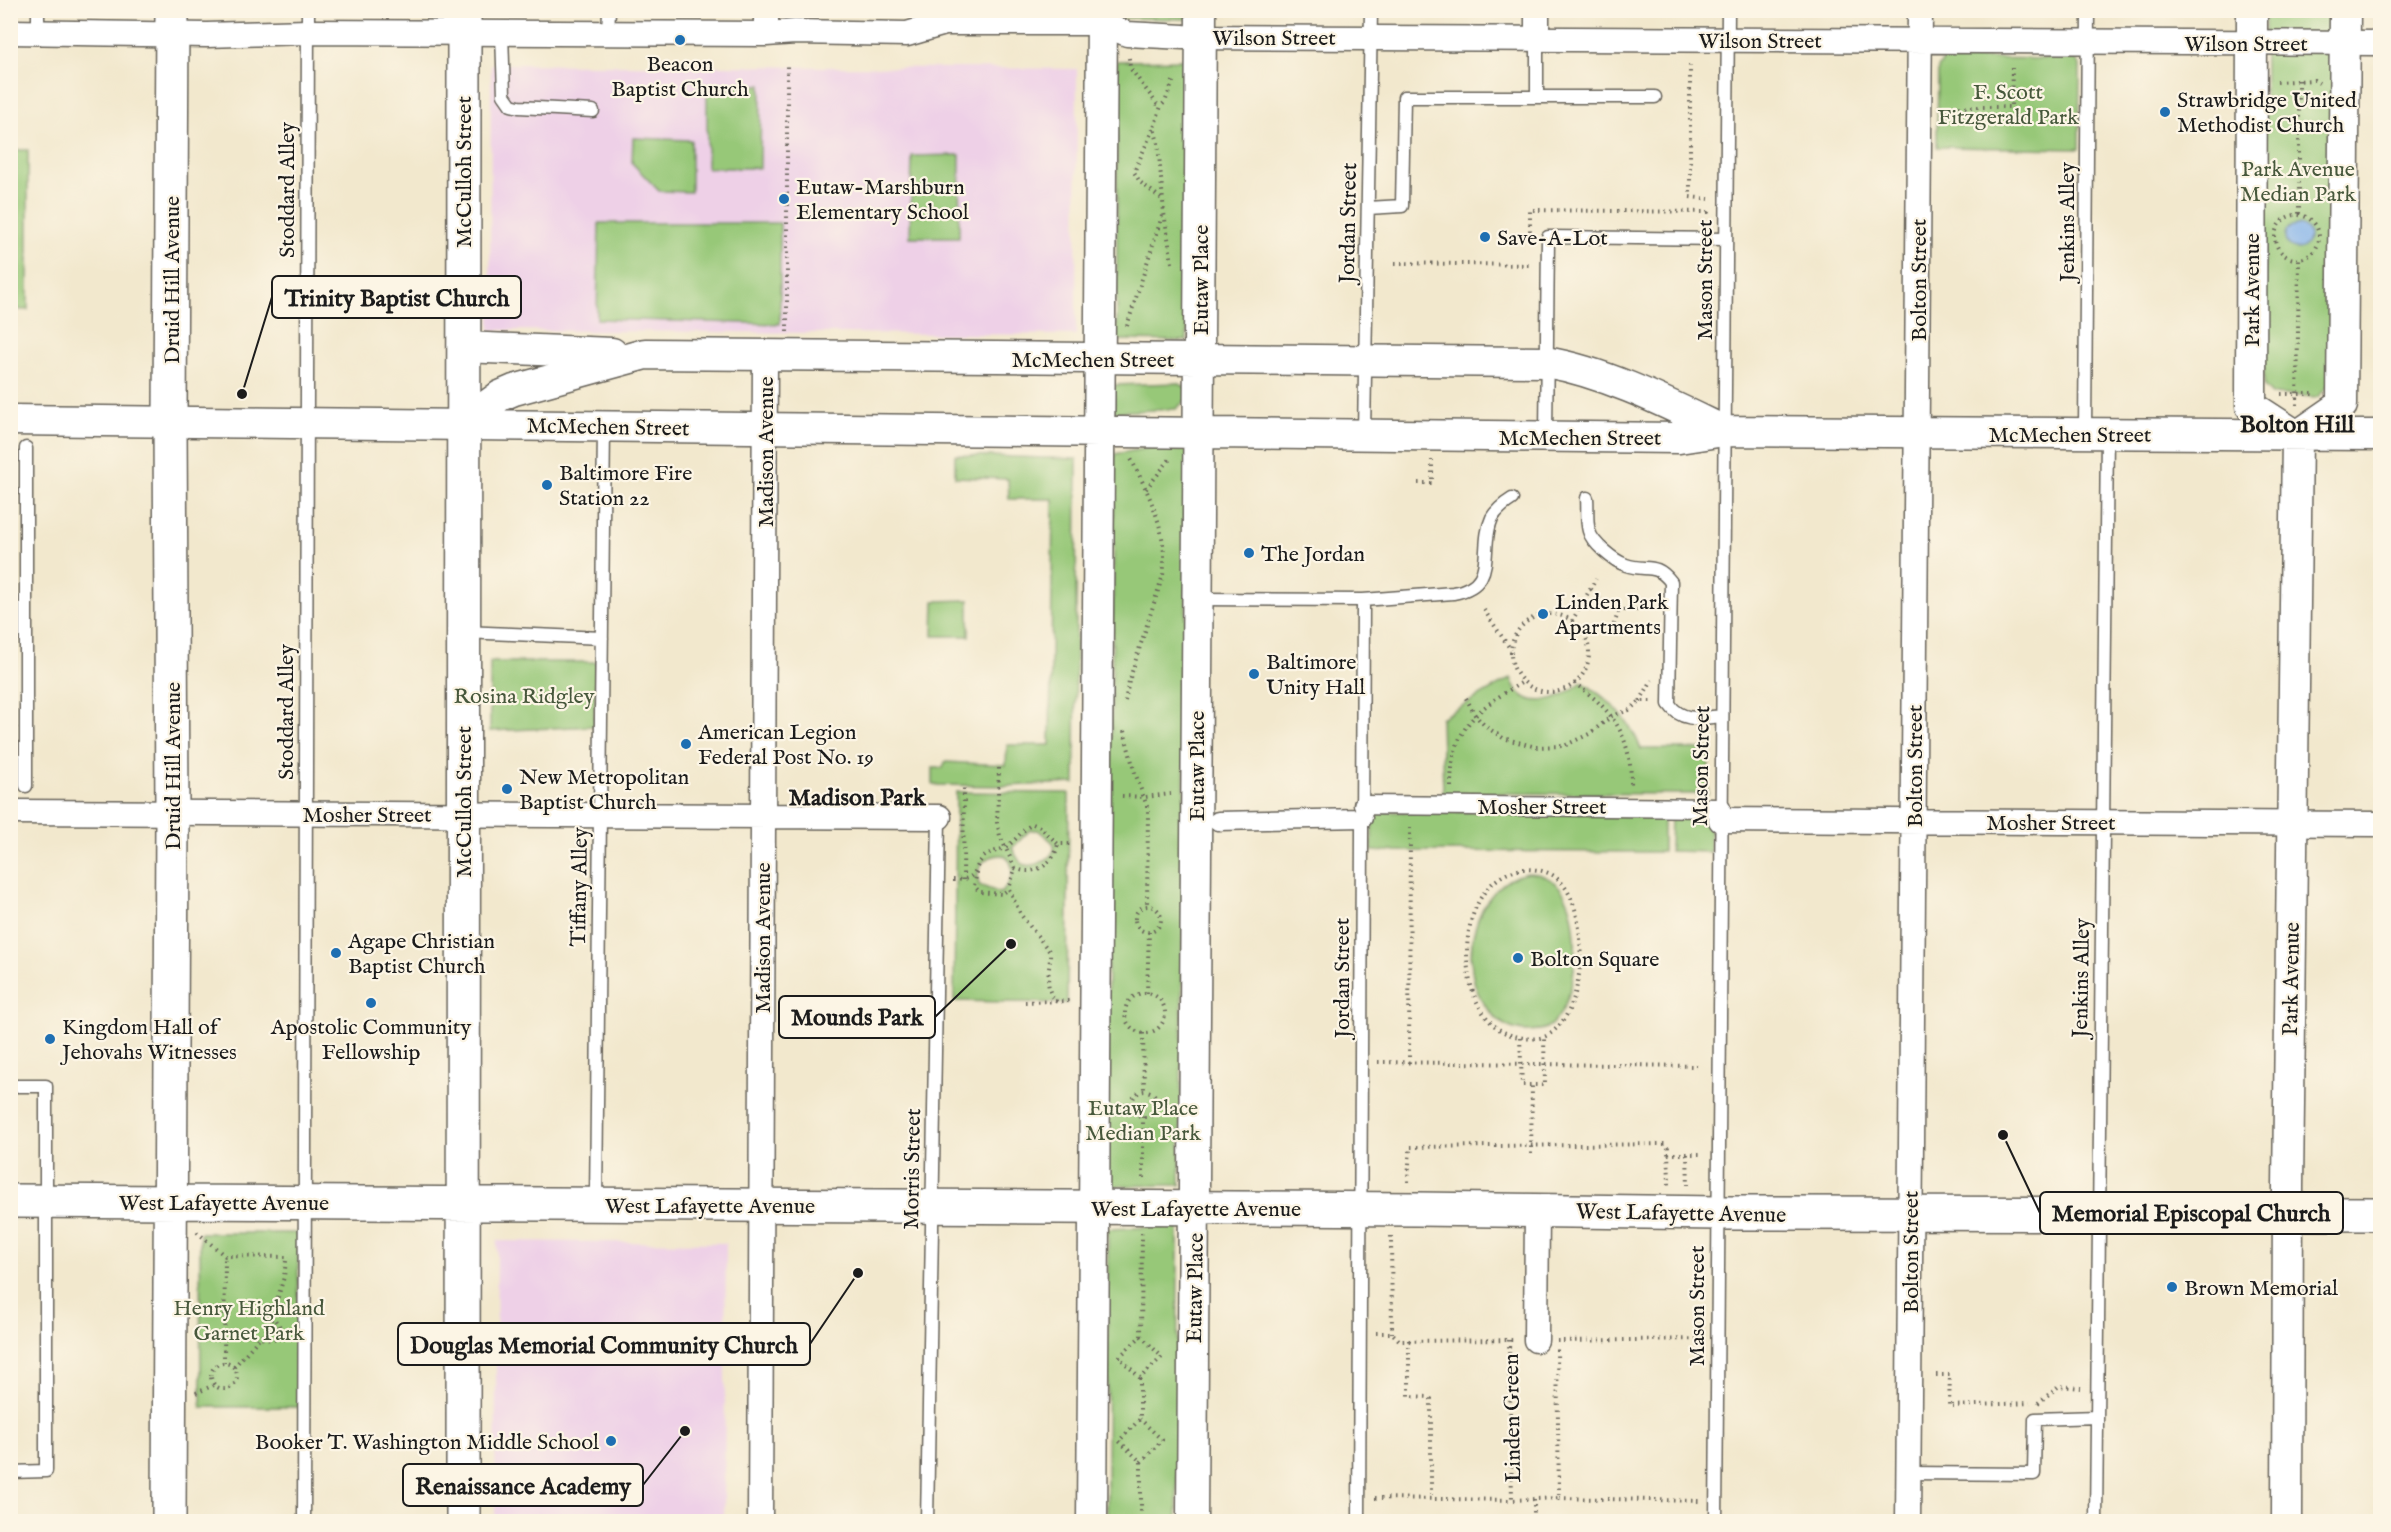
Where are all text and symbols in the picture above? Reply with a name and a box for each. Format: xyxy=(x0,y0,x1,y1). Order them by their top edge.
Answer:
street label: Wilson Street xyxy=(1212,25,1336,53)
street label: Wilson Street xyxy=(1698,28,1822,56)
street label: Wilson Street xyxy=(2184,31,2308,59)
marker: Beacon Baptist Church xyxy=(673,33,687,47)
place label: Beacon Baptist Church xyxy=(611,51,749,104)
park label: F. Scott Fitzgerald Park xyxy=(1937,79,2079,132)
place label: Strawbridge United Methodist Church xyxy=(2177,87,2357,140)
street label: McCulloh Street xyxy=(451,96,479,248)
marker: Strawbridge United Methodist Church xyxy=(2158,105,2172,119)
street label: Stoddard Alley xyxy=(274,122,302,258)
park label: Park Avenue Median Park xyxy=(2240,156,2356,209)
street label: Jordan Street xyxy=(1334,162,1364,287)
street label: Jenkins Alley xyxy=(2054,162,2082,285)
place label: Eutaw-Marshburn Elementary School xyxy=(796,174,969,227)
marker: Eutaw-Marshburn Elementary School xyxy=(777,192,791,206)
street label: Druid Hill Avenue xyxy=(159,196,187,364)
street label: Bolton Street xyxy=(1906,218,1934,341)
street label: Mason Street xyxy=(1692,219,1720,340)
street label: Eutaw Place xyxy=(1188,225,1216,335)
place label: Save-A-Lot xyxy=(1497,225,1608,253)
marker: Save-A-Lot xyxy=(1478,230,1492,244)
street label: Park Avenue xyxy=(2239,233,2267,347)
callout: Trinity Baptist Church xyxy=(272,276,521,318)
text: Trinity Baptist Church xyxy=(283,284,510,315)
street label: McMechen Street xyxy=(1012,347,1175,375)
street label: Madison Avenue xyxy=(753,376,781,528)
district label: Bolton Hill xyxy=(2240,410,2355,441)
street label: McMechen Street xyxy=(526,413,690,443)
street label: McMechen Street xyxy=(1989,422,2152,450)
street label: McMechen Street xyxy=(1499,425,1662,453)
place label: Baltimore Fire Station 22 xyxy=(559,460,692,513)
marker: Baltimore Fire Station 22 xyxy=(540,478,554,492)
place label: The Jordan xyxy=(1261,541,1365,569)
marker: The Jordan xyxy=(1242,546,1256,560)
place label: Linden Park Apartments xyxy=(1554,589,1669,642)
marker: Linden Park Apartments xyxy=(1536,607,1550,621)
street label: Stoddard Alley xyxy=(273,644,301,780)
place label: Baltimore Unity Hall xyxy=(1266,649,1365,702)
marker: Baltimore Unity Hall xyxy=(1247,667,1261,681)
street label: Druid Hill Avenue xyxy=(160,682,188,850)
park label: Rosina Ridgley xyxy=(453,683,595,711)
street label: Bolton Street xyxy=(1902,704,1930,827)
street label: Mason Street xyxy=(1687,705,1717,827)
street label: Eutaw Place xyxy=(1184,711,1212,821)
place label: American Legion Federal Post No. 19 xyxy=(697,719,874,772)
street label: McCulloh Street xyxy=(451,726,479,878)
marker: American Legion Federal Post No. 19 xyxy=(679,737,693,751)
place label: New Metropolitan Baptist Church xyxy=(519,764,689,817)
marker: New Metropolitan Baptist Church xyxy=(500,782,514,796)
district label: Madison Park xyxy=(788,783,927,814)
street label: Mosher Street xyxy=(1477,794,1607,822)
street label: Mosher Street xyxy=(302,802,432,830)
street label: Mosher Street xyxy=(1986,810,2116,838)
street label: Tiffany Alley xyxy=(565,827,595,947)
street label: Madison Avenue xyxy=(750,862,778,1014)
street label: Jordan Street xyxy=(1329,917,1357,1041)
street label: Jenkins Alley xyxy=(2067,918,2097,1041)
street label: Park Avenue xyxy=(2277,922,2307,1036)
place label: Agape Christian Baptist Church xyxy=(347,928,495,981)
marker: Agape Christian Baptist Church xyxy=(329,946,343,960)
place label: Bolton Square xyxy=(1530,946,1659,974)
marker: Bolton Square xyxy=(1511,951,1525,965)
marker: Apostolic Community Fellowship xyxy=(364,996,378,1010)
callout: Mounds Park xyxy=(779,996,935,1038)
text: Mounds Park xyxy=(791,1003,924,1034)
place label: Kingdom Hall of Jehovahs Witnesses xyxy=(59,1014,237,1067)
place label: Apostolic Community Fellowship xyxy=(270,1014,471,1067)
marker: Kingdom Hall of Jehovahs Witnesses xyxy=(43,1032,57,1046)
park label: Eutaw Place Median Park xyxy=(1085,1095,1201,1148)
street label: Morris Street xyxy=(898,1108,928,1230)
street label: West Lafayette Avenue xyxy=(119,1190,329,1218)
street label: Bolton Street xyxy=(1898,1190,1926,1313)
callout: Memorial Episcopal Church xyxy=(2040,1192,2343,1234)
street label: West Lafayette Avenue xyxy=(605,1193,815,1221)
street label: West Lafayette Avenue xyxy=(1091,1196,1301,1224)
street label: West Lafayette Avenue xyxy=(1576,1198,1786,1230)
text: Memorial Episcopal Church xyxy=(2051,1199,2331,1230)
street label: Eutaw Place xyxy=(1181,1233,1211,1343)
street label: Mason Street xyxy=(1684,1245,1712,1366)
place label: Brown Memorial xyxy=(2184,1275,2338,1303)
marker: Brown Memorial xyxy=(2165,1280,2179,1294)
park label: Henry Highland Garnet Park xyxy=(173,1295,325,1348)
callout: Douglas Memorial Community Church xyxy=(398,1323,810,1365)
text: Douglas Memorial Community Church xyxy=(410,1331,798,1362)
street label: Linden Green xyxy=(1498,1353,1528,1483)
place label: Booker T. Washington Middle School xyxy=(255,1429,599,1457)
marker: Booker T. Washington Middle School xyxy=(604,1434,618,1448)
callout: Renaissance Academy xyxy=(403,1464,643,1506)
text: Renaissance Academy xyxy=(415,1472,632,1503)

